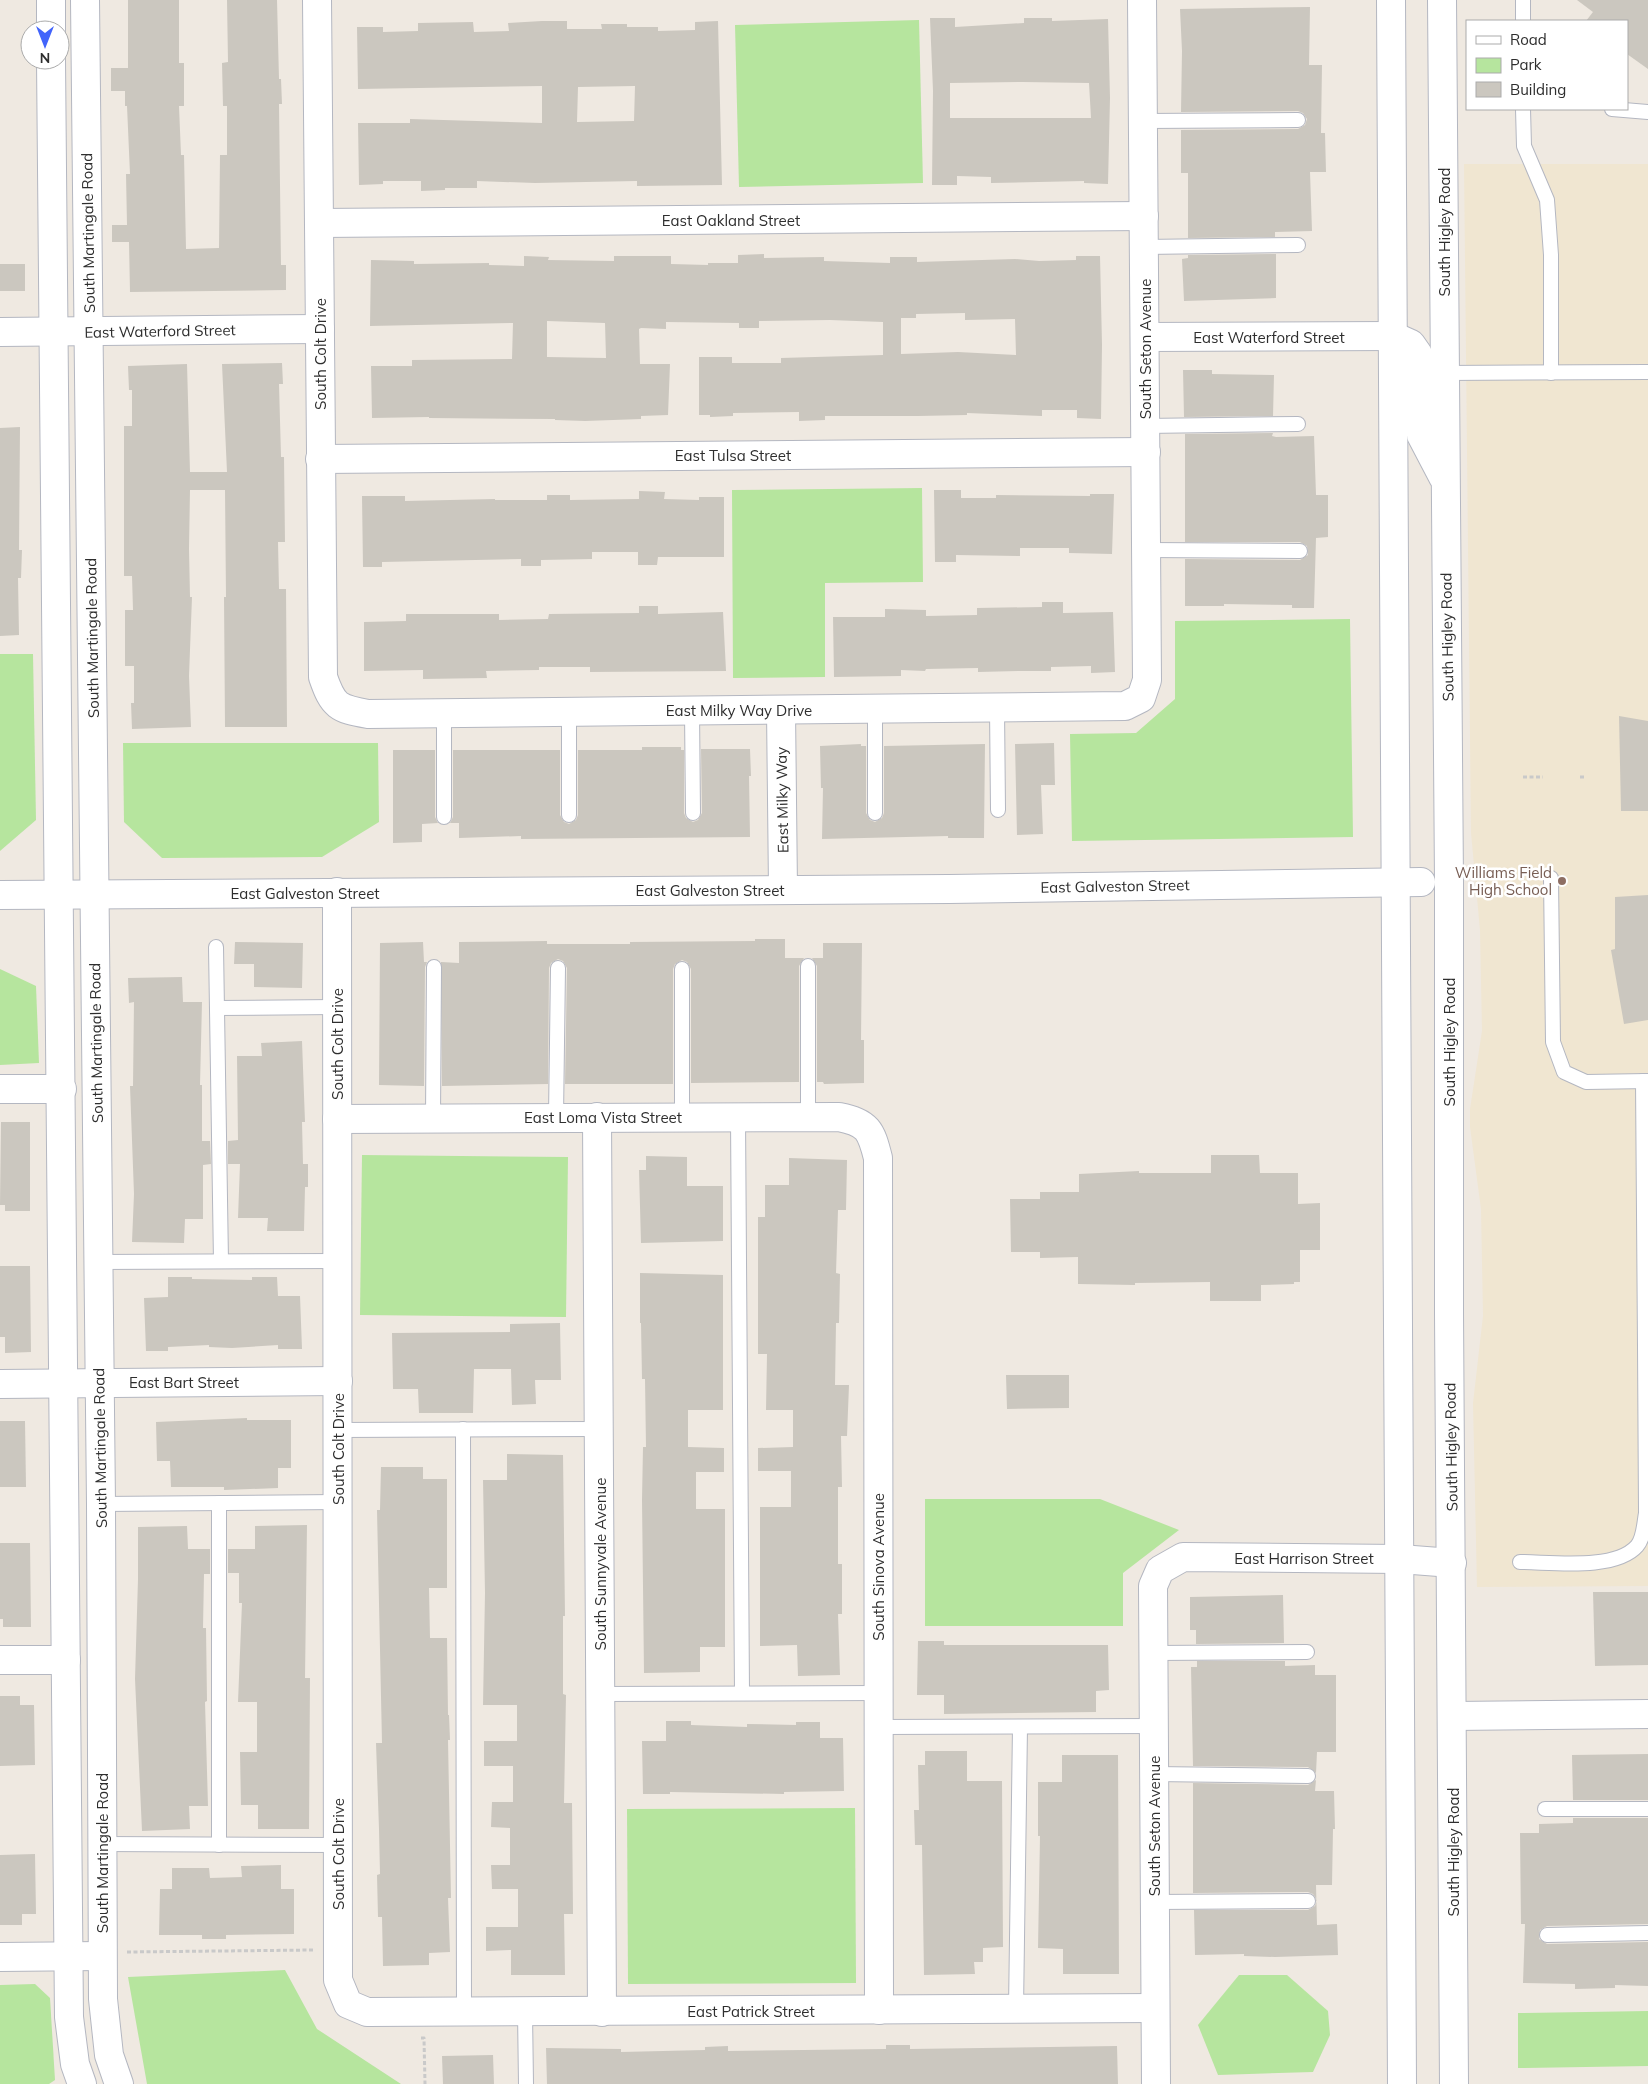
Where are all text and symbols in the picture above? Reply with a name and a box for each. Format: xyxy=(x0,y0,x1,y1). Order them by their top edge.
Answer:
north arrow xyxy=(20,20,70,70)
legend xyxy=(1466,20,1628,110)
text: Road xyxy=(1510,30,1547,49)
text: N xyxy=(40,49,50,67)
text: Park xyxy=(1510,55,1542,74)
text: Building xyxy=(1510,80,1566,99)
street label: South Martingale Road xyxy=(77,153,99,313)
street label: South Higley Road xyxy=(1435,168,1454,296)
street label: East Oakland Street xyxy=(662,211,800,230)
street label: South Seton Avenue xyxy=(1136,279,1155,419)
street label: South Colt Drive xyxy=(311,298,330,410)
street label: East Waterford Street xyxy=(84,320,236,342)
street label: East Waterford Street xyxy=(1193,328,1345,347)
street label: East Tulsa Street xyxy=(675,446,791,465)
street label: South Martingale Road xyxy=(81,558,103,718)
street label: South Higley Road xyxy=(1436,572,1458,702)
street label: East Milky Way Drive xyxy=(666,701,812,720)
street label: East Milky Way xyxy=(772,747,792,853)
place label: Williams Field High School xyxy=(1455,863,1552,899)
street label: East Galveston Street xyxy=(1040,875,1190,897)
marker: Williams Field High School xyxy=(1556,875,1568,887)
street label: East Galveston Street xyxy=(635,881,785,900)
street label: East Galveston Street xyxy=(230,884,380,903)
street label: South Martingale Road xyxy=(85,963,107,1123)
street label: South Higley Road xyxy=(1440,978,1459,1106)
street label: South Colt Drive xyxy=(328,988,347,1100)
street label: East Loma Vista Street xyxy=(524,1108,682,1127)
street label: South Martingale Road xyxy=(89,1368,111,1528)
street label: East Bart Street xyxy=(129,1373,239,1392)
street label: South Higley Road xyxy=(1440,1382,1462,1512)
street label: South Colt Drive xyxy=(329,1393,348,1505)
street label: South Sunnyvale Avenue xyxy=(591,1478,610,1650)
street label: South Sinova Avenue xyxy=(869,1493,888,1641)
street label: East Harrison Street xyxy=(1234,1549,1374,1568)
street label: South Seton Avenue xyxy=(1145,1756,1164,1896)
street label: South Martingale Road xyxy=(93,1773,112,1933)
street label: South Higley Road xyxy=(1444,1788,1463,1916)
street label: South Colt Drive xyxy=(329,1798,348,1910)
street label: East Patrick Street xyxy=(687,2002,815,2021)

